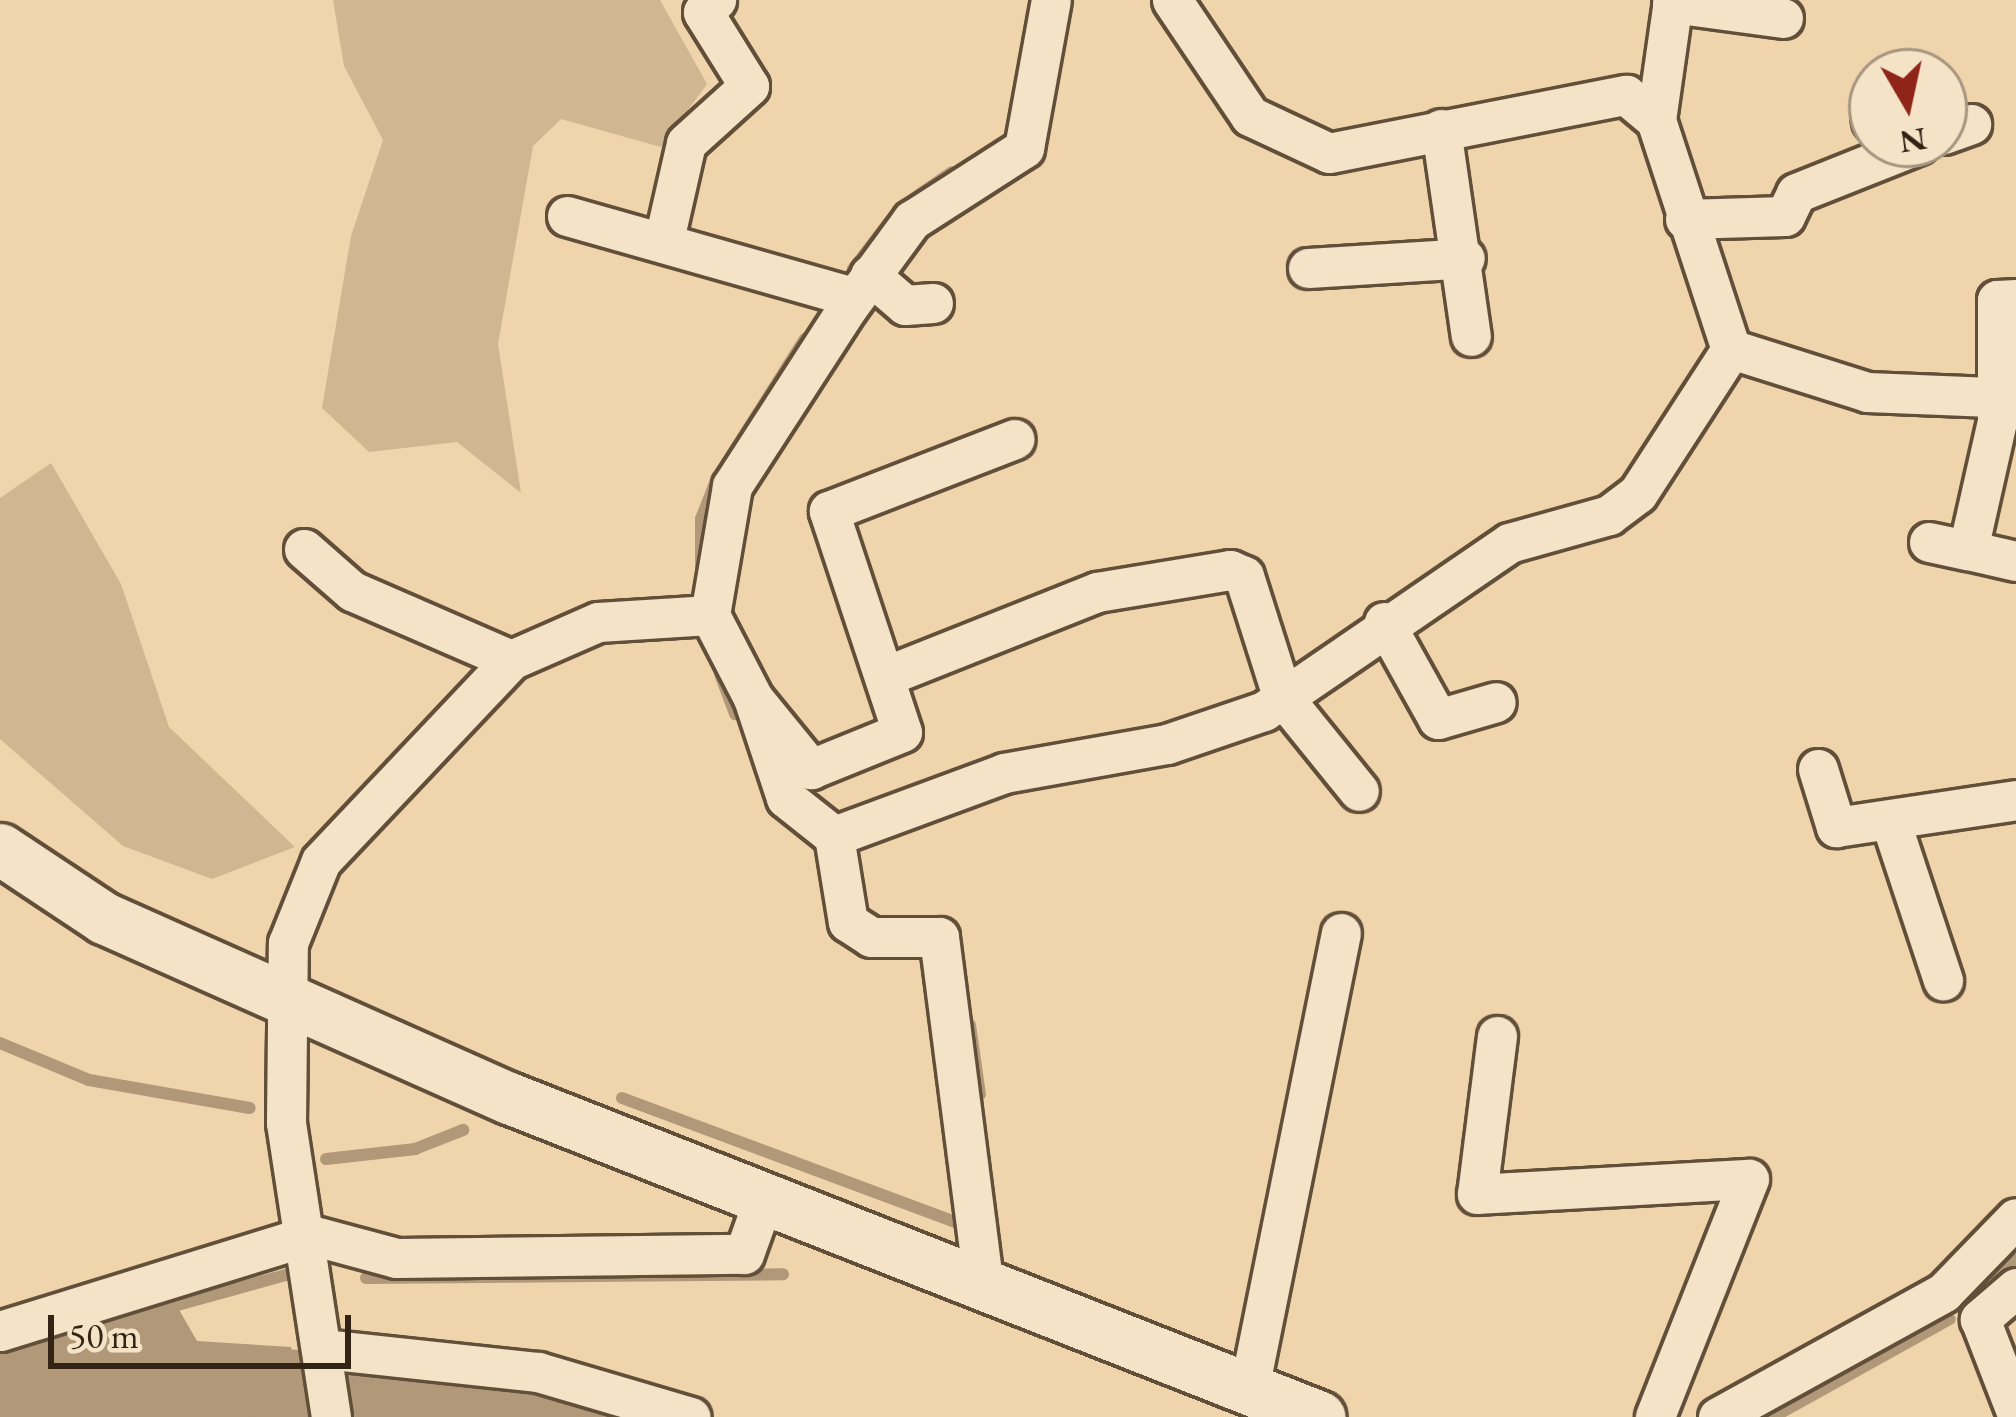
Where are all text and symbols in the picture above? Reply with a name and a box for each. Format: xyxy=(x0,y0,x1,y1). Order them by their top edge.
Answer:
north arrow xyxy=(1848,48,1968,168)
text: N xyxy=(1897,118,1930,164)
scale bar xyxy=(54,1291,357,1365)
text: 50 m xyxy=(69,1312,139,1359)

